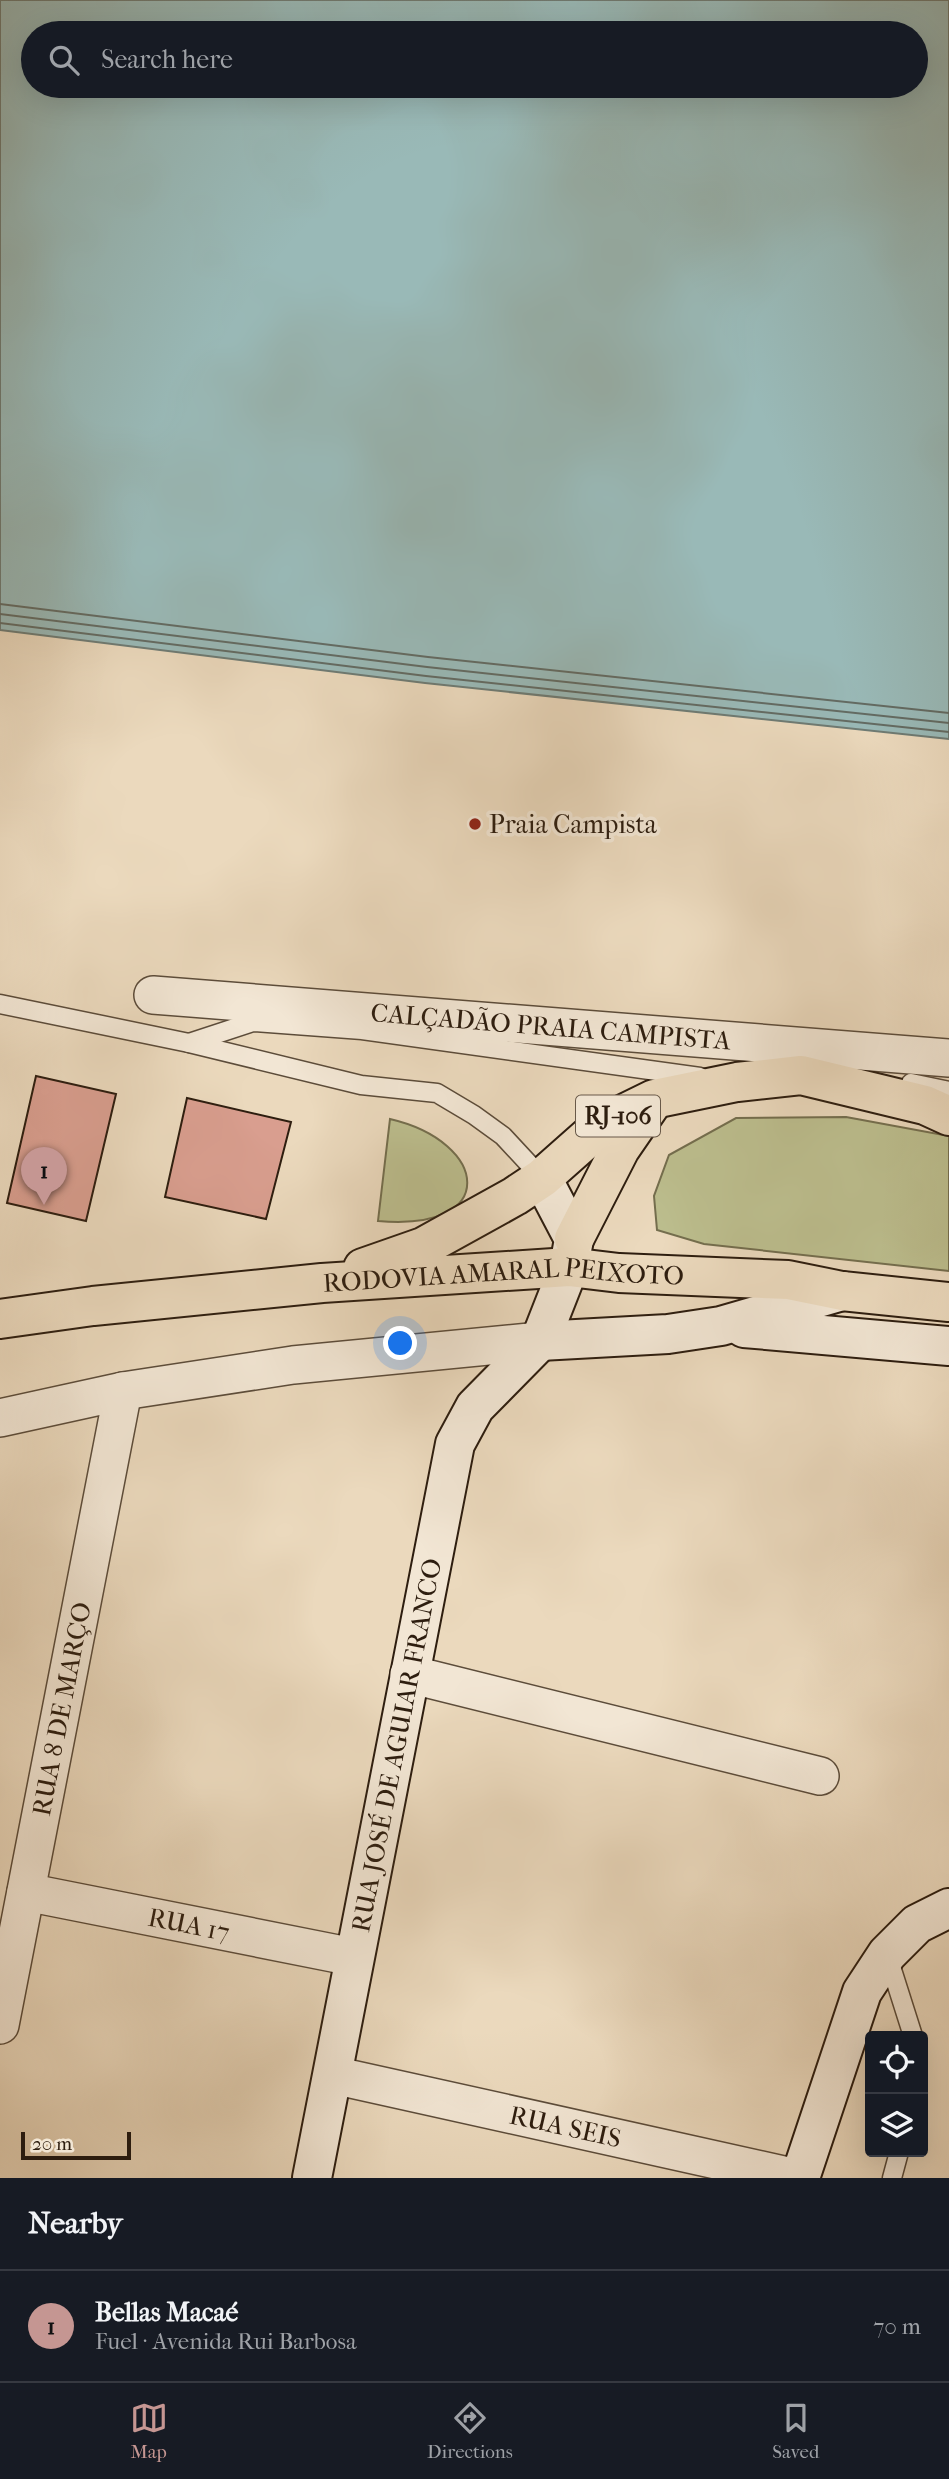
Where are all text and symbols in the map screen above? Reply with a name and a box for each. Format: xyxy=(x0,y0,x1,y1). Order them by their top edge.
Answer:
search box xyxy=(21,21,928,98)
icon: search xyxy=(45,41,83,79)
text: Search here xyxy=(101,44,233,75)
place label: Praia Campista xyxy=(489,809,658,840)
marker: Praia Campista xyxy=(467,816,483,832)
street label: CALÇADÃO PRAIA CAMPISTA xyxy=(370,997,733,1056)
road number: RJ-106 xyxy=(576,1096,660,1136)
pin: 1 xyxy=(21,1147,67,1205)
street label: RODOVIA AMARAL PEIXOTO xyxy=(322,1251,685,1298)
your location xyxy=(383,1326,417,1360)
street label: RUA JOSÉ DE AGUIAR FRANCO xyxy=(345,1556,448,1935)
street label: RUA 8 DE MARÇO xyxy=(25,1599,97,1818)
street label: RUA 17 xyxy=(145,1901,232,1948)
map controls xyxy=(865,2031,928,2157)
button: locate xyxy=(865,2031,928,2094)
button: layers xyxy=(865,2094,928,2157)
street label: RUA SEIS xyxy=(507,2099,624,2154)
scale bar xyxy=(21,2129,131,2161)
text: 20 m xyxy=(32,2133,72,2155)
text: Nearby xyxy=(28,2206,123,2241)
text: Bellas Macaé xyxy=(95,2297,238,2328)
text: 1 xyxy=(47,2313,55,2340)
text: 70 m xyxy=(873,2313,921,2340)
text: Fuel · Avenida Rui Barbosa xyxy=(95,2328,357,2355)
tab: Map xyxy=(130,2399,168,2463)
tab: Directions xyxy=(427,2399,513,2463)
tab: Saved xyxy=(772,2399,819,2463)

